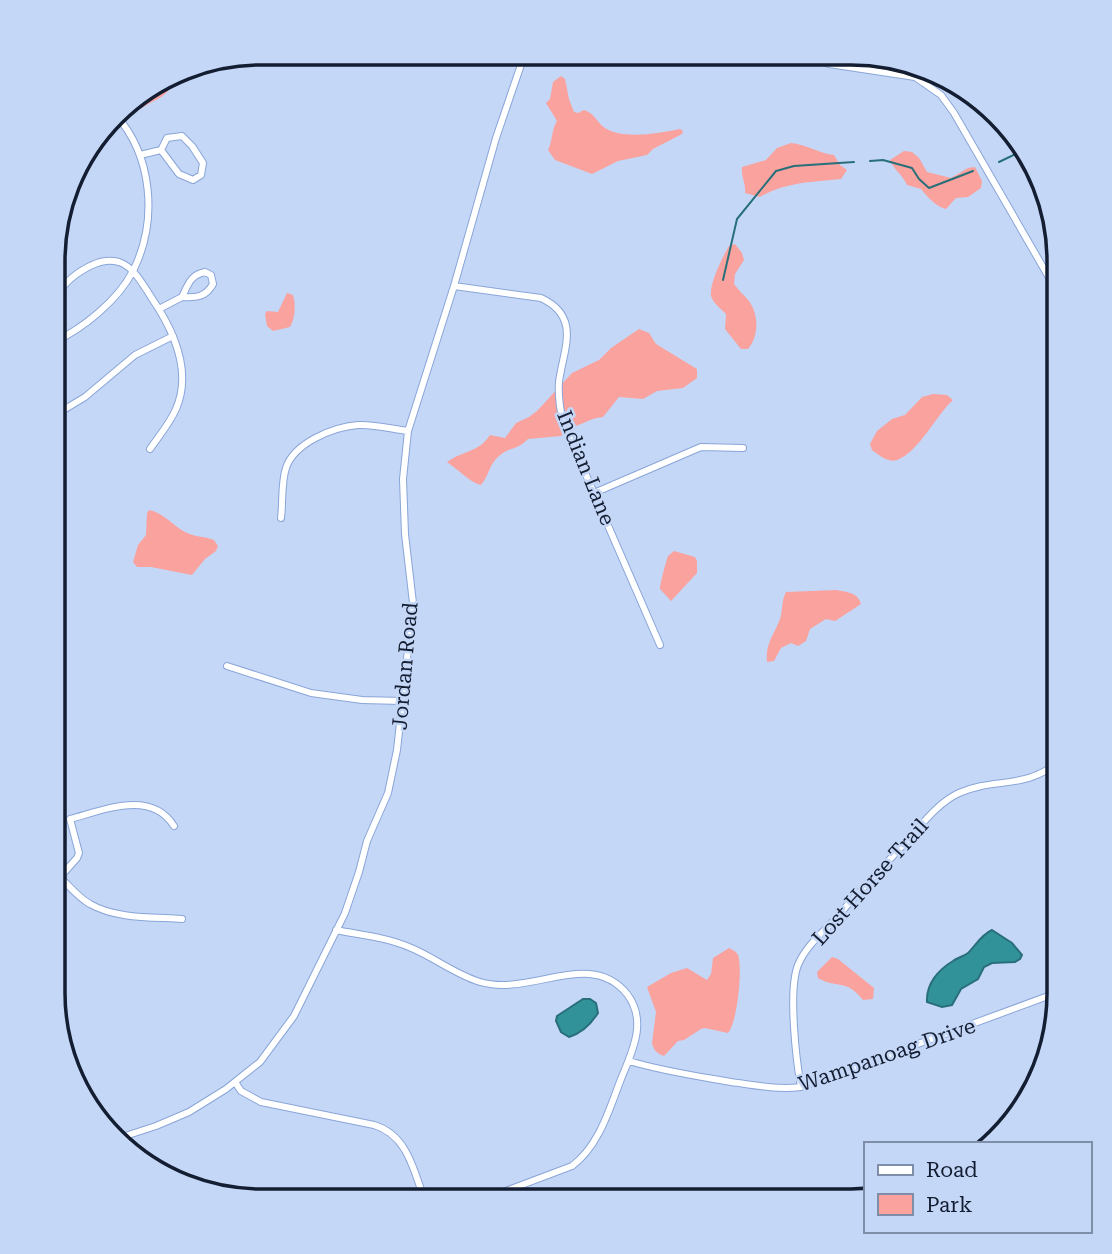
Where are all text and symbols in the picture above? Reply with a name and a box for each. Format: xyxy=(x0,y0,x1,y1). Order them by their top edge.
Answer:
street label: Indian Lane xyxy=(552,407,620,529)
street label: Jordan Road xyxy=(387,601,423,731)
street label: Lost Horse Trail xyxy=(807,814,933,950)
street label: Wampanoag Drive xyxy=(795,1013,979,1097)
legend xyxy=(864,1142,1091,1233)
text: Road xyxy=(926,1158,978,1182)
text: Park xyxy=(926,1193,972,1217)

